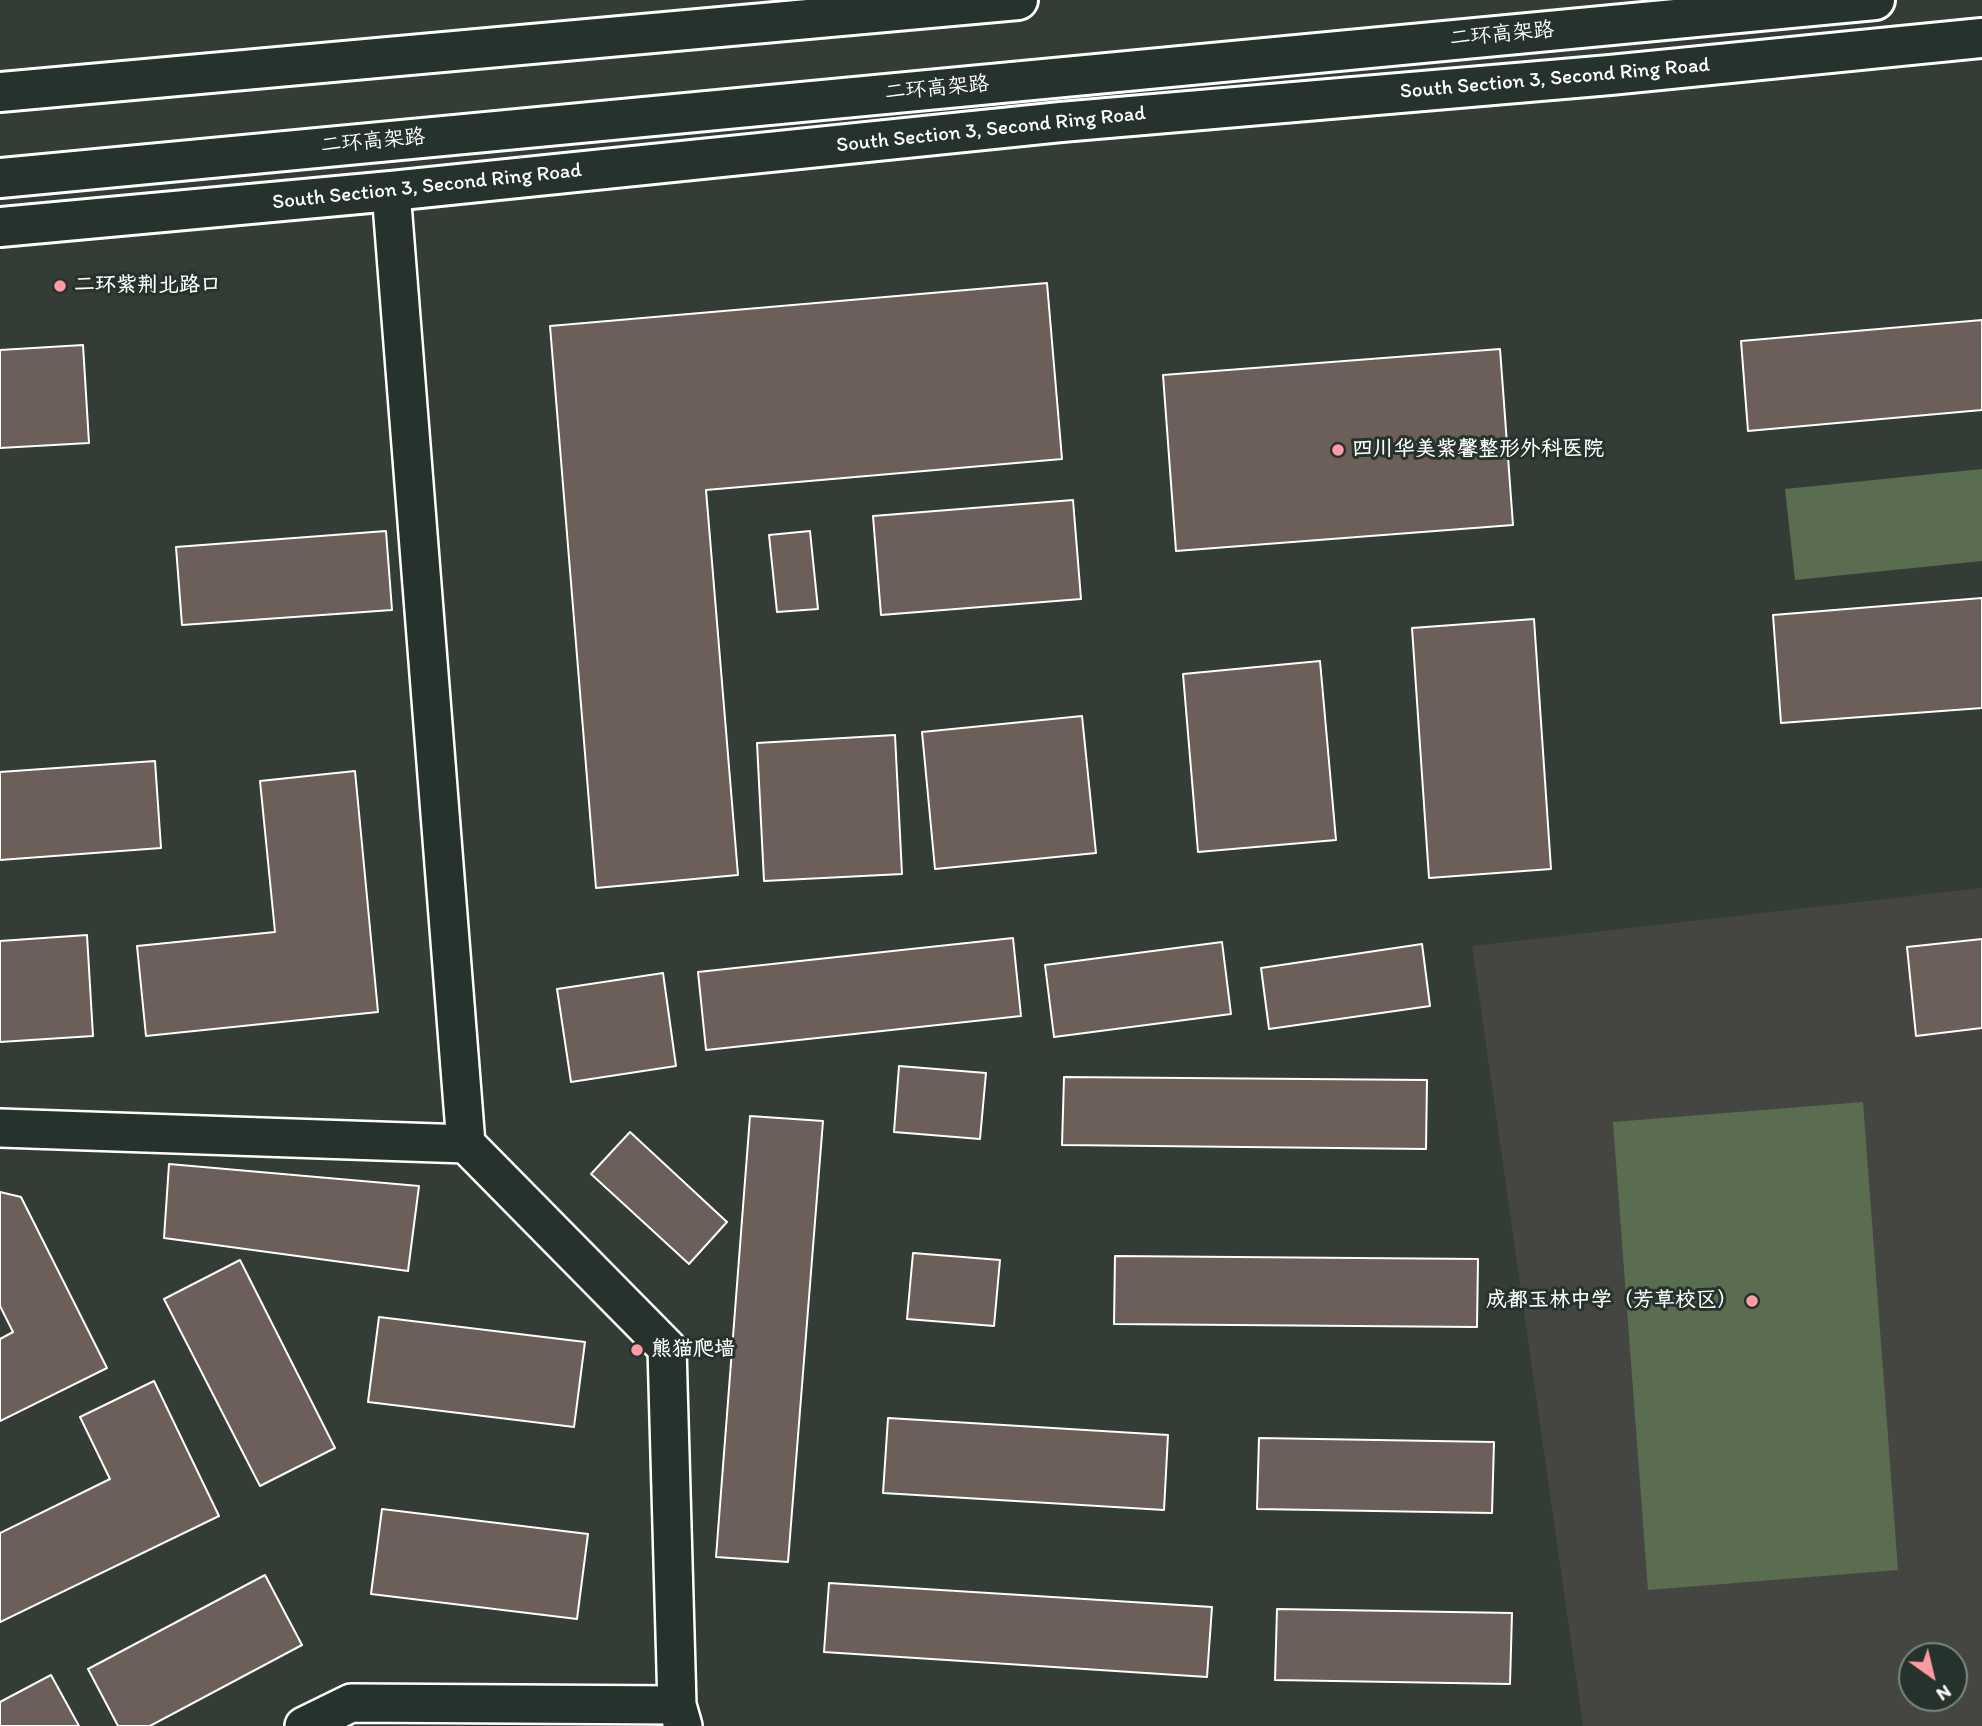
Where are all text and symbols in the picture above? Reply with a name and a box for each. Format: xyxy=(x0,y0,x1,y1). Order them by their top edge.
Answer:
street label: 二环高架路 xyxy=(1449,18,1555,52)
street label: South Section 3, Second Ring Road xyxy=(1399,53,1711,105)
street label: 二环高架路 xyxy=(884,72,990,106)
street label: South Section 3, Second Ring Road xyxy=(835,101,1147,159)
street label: 二环高架路 xyxy=(320,125,426,159)
street label: South Section 3, Second Ring Road xyxy=(271,158,583,216)
place label: 二环紫荆北路口 xyxy=(74,273,221,299)
marker: 二环紫荆北路口 xyxy=(52,278,68,294)
place label: 四川华美紫馨整形外科医院 xyxy=(1352,437,1604,463)
marker: 四川华美紫馨整形外科医院 xyxy=(1330,442,1346,458)
place label: 成都玉林中学（芳草校区） xyxy=(1486,1288,1738,1314)
marker: 成都玉林中学（芳草校区） xyxy=(1744,1293,1760,1309)
place label: 熊猫爬墙 xyxy=(651,1337,735,1363)
marker: 熊猫爬墙 xyxy=(629,1342,645,1358)
north arrow xyxy=(1898,1642,1968,1712)
text: N xyxy=(1932,1680,1956,1706)

